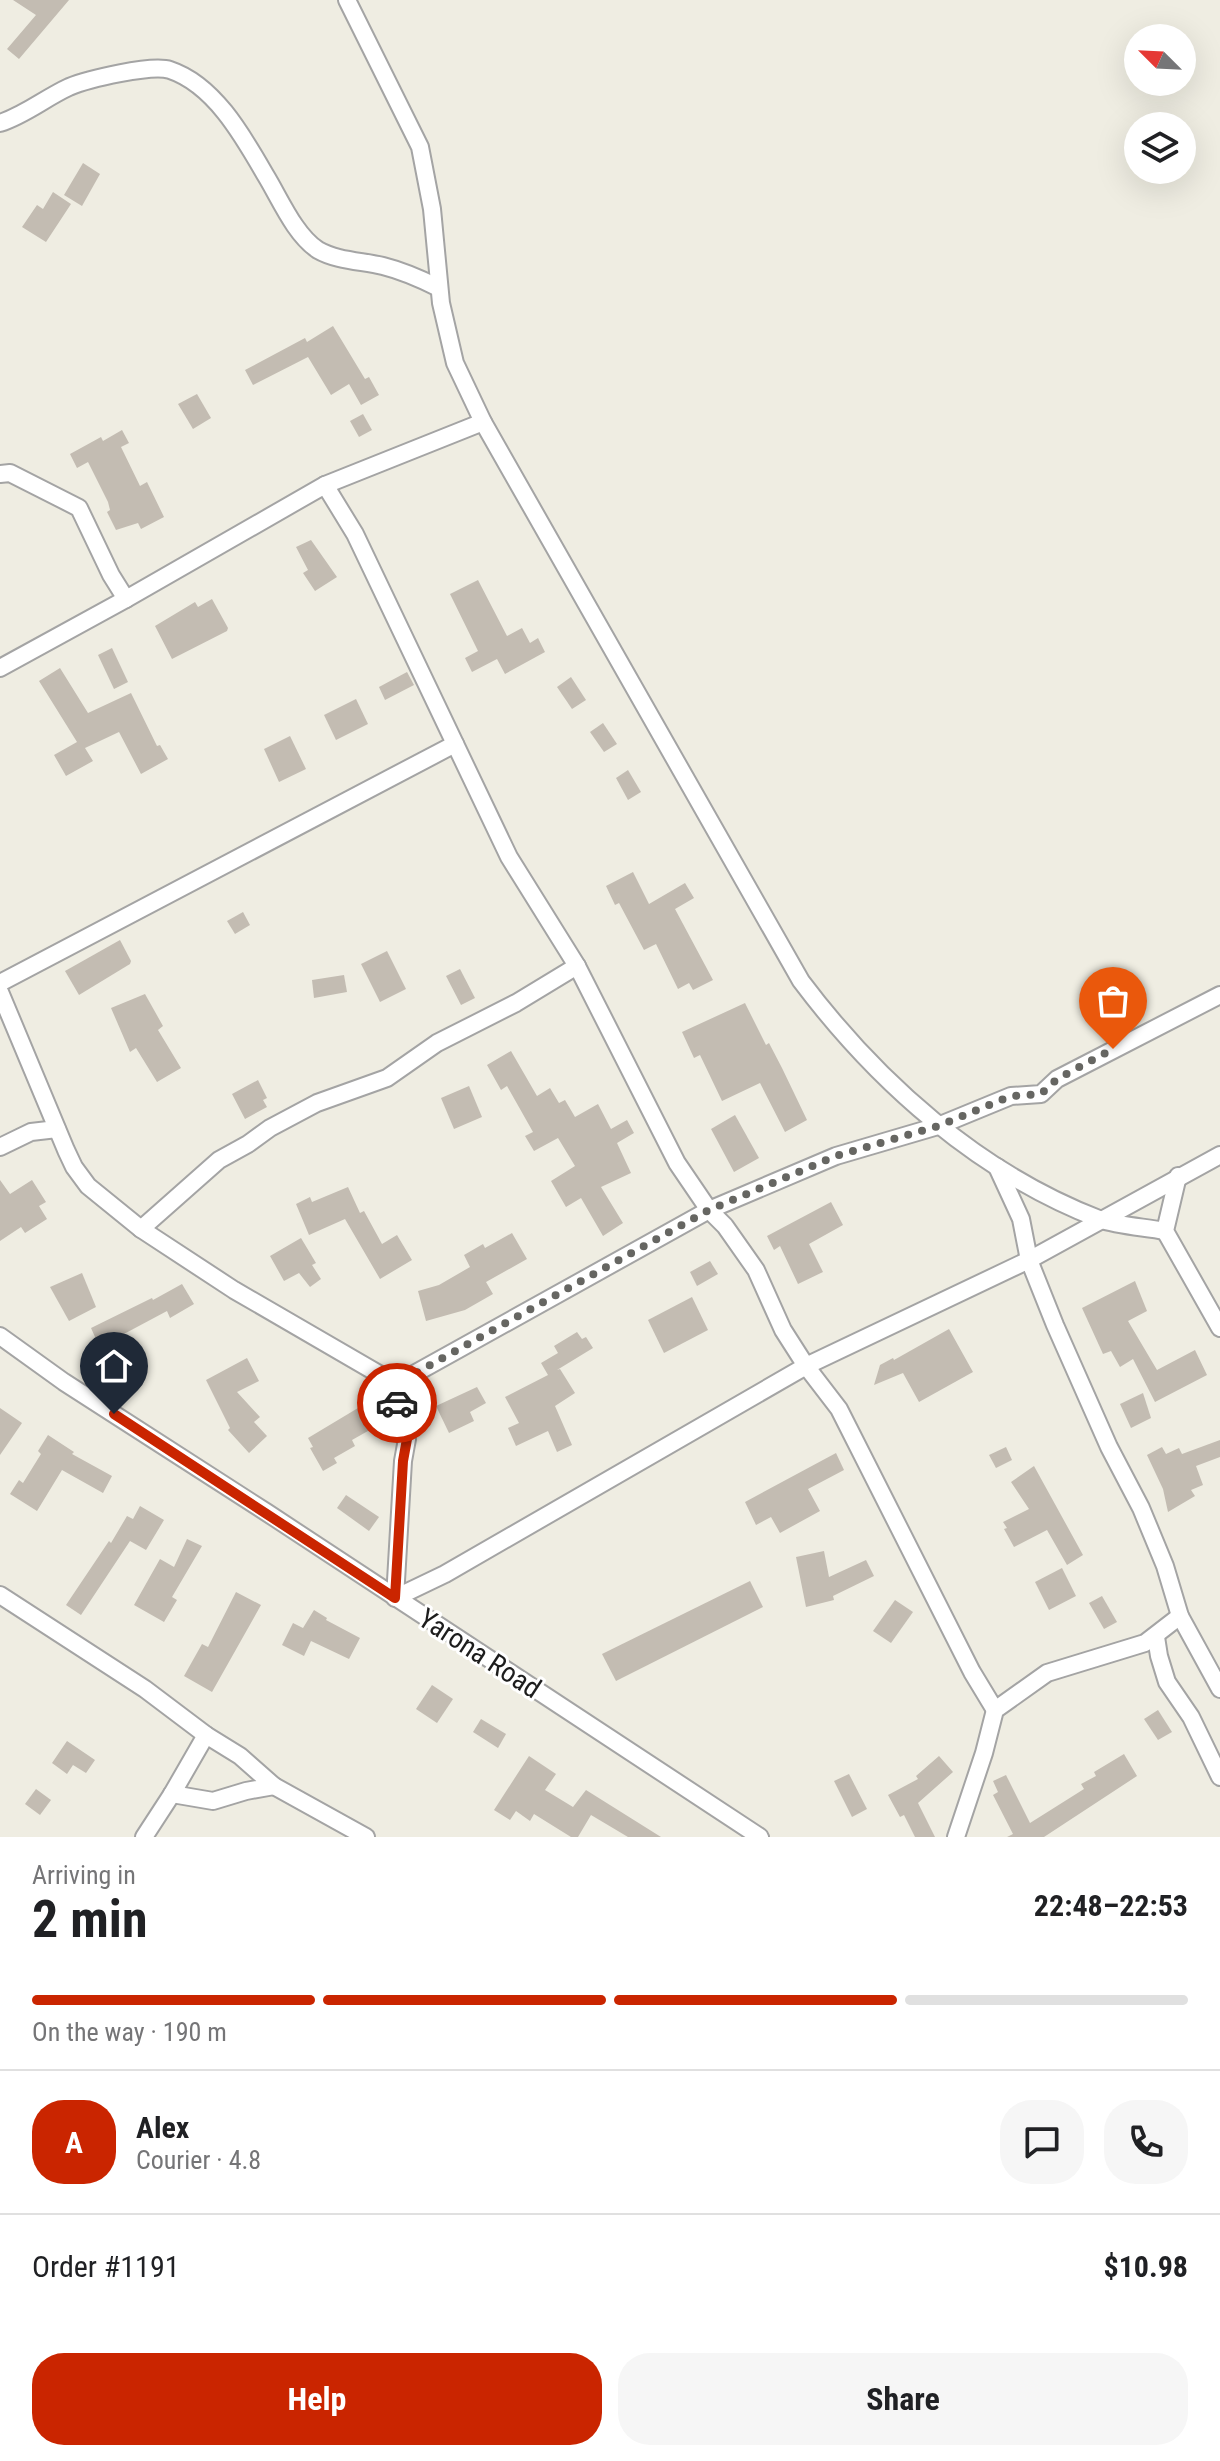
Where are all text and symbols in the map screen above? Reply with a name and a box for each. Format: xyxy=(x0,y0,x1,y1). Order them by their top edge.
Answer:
north arrow xyxy=(1124,24,1196,96)
map controls xyxy=(1124,24,1196,184)
button: layers xyxy=(1124,112,1196,184)
pin xyxy=(1079,967,1147,1049)
icon: bag xyxy=(1091,979,1135,1023)
pin xyxy=(80,1332,148,1414)
icon: home xyxy=(92,1344,136,1388)
courier xyxy=(357,1363,437,1443)
icon: car xyxy=(375,1381,419,1425)
street label: Yarona Road xyxy=(412,1602,547,1705)
text: Arriving in xyxy=(32,1860,136,1890)
text: 22:48–22:53 xyxy=(1034,1888,1188,1923)
text: 2 min xyxy=(32,1889,148,1950)
text: On the way · 190 m xyxy=(32,2017,227,2047)
button: chat xyxy=(1000,2100,1084,2184)
button: phone xyxy=(1104,2100,1188,2184)
text: Alex xyxy=(136,2110,189,2145)
text: A xyxy=(65,2125,83,2160)
text: Courier · 4.8 xyxy=(136,2145,261,2175)
text: Order #1191 xyxy=(32,2249,180,2284)
text: $10.98 xyxy=(1103,2249,1188,2284)
button: Help xyxy=(32,2353,602,2445)
button: Share xyxy=(618,2353,1188,2445)

